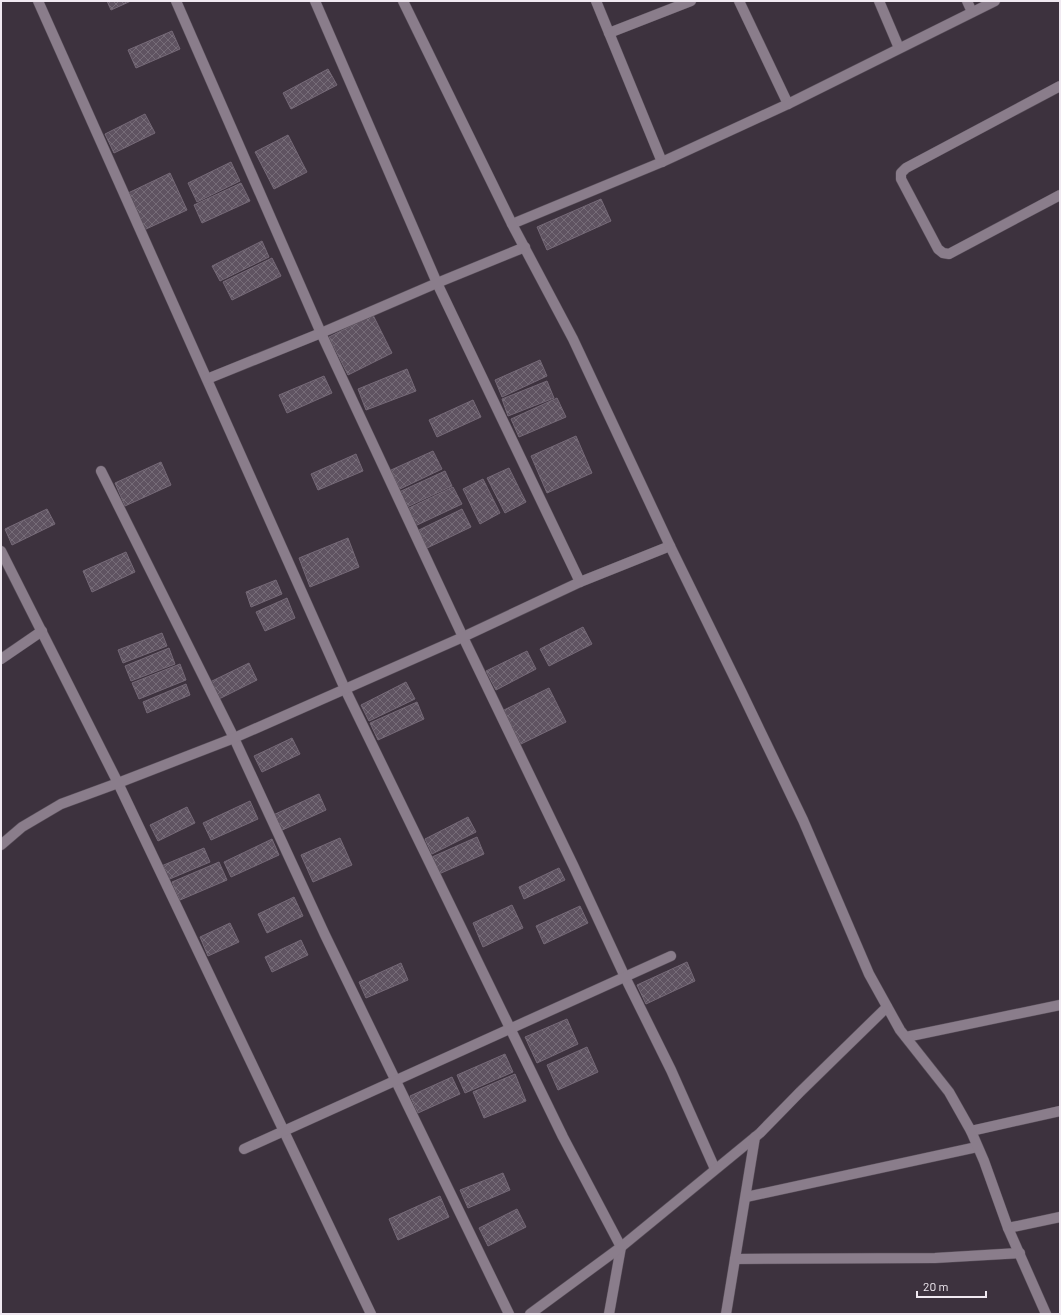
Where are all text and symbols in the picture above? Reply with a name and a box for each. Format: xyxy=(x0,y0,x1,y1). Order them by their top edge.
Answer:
scale bar xyxy=(917,1273,986,1299)
text: 20 m xyxy=(923,1279,949,1293)

